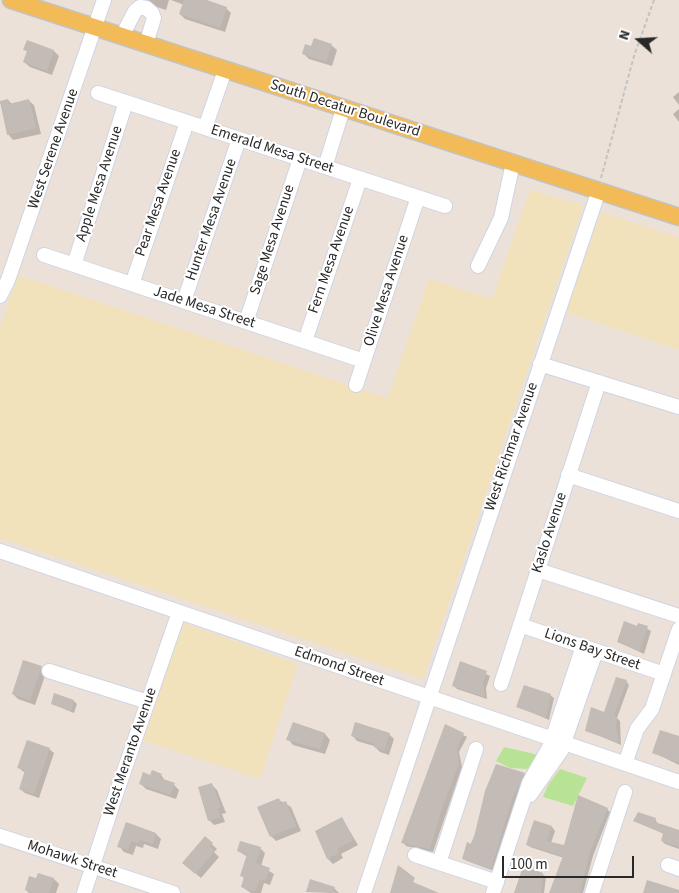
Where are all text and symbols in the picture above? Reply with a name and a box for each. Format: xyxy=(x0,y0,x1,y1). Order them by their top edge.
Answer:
north arrow xyxy=(614,15,664,65)
text: N xyxy=(614,27,636,43)
street label: South Decatur Boulevard xyxy=(268,76,422,142)
street label: West Serene Avenue xyxy=(25,86,83,212)
street label: Emerald Mesa Street xyxy=(208,122,336,178)
street label: Apple Mesa Avenue xyxy=(73,124,127,244)
street label: Pear Mesa Avenue xyxy=(132,147,186,259)
street label: Hunter Mesa Avenue xyxy=(183,157,241,283)
street label: Sage Mesa Avenue xyxy=(247,183,299,297)
street label: Fern Mesa Avenue xyxy=(305,204,359,316)
street label: Olive Mesa Avenue xyxy=(360,233,414,349)
street label: Jade Mesa Street xyxy=(151,283,257,333)
street label: West Richmar Avenue xyxy=(482,380,542,514)
street label: Kaslo Avenue xyxy=(529,490,571,576)
street label: Lions Bay Street xyxy=(542,625,642,675)
street label: Edmond Street xyxy=(292,643,386,691)
street label: West Meranto Avenue xyxy=(101,685,161,819)
street label: Mohawk Street xyxy=(25,837,119,883)
scale bar xyxy=(504,846,636,878)
text: 100 m xyxy=(510,854,548,875)

